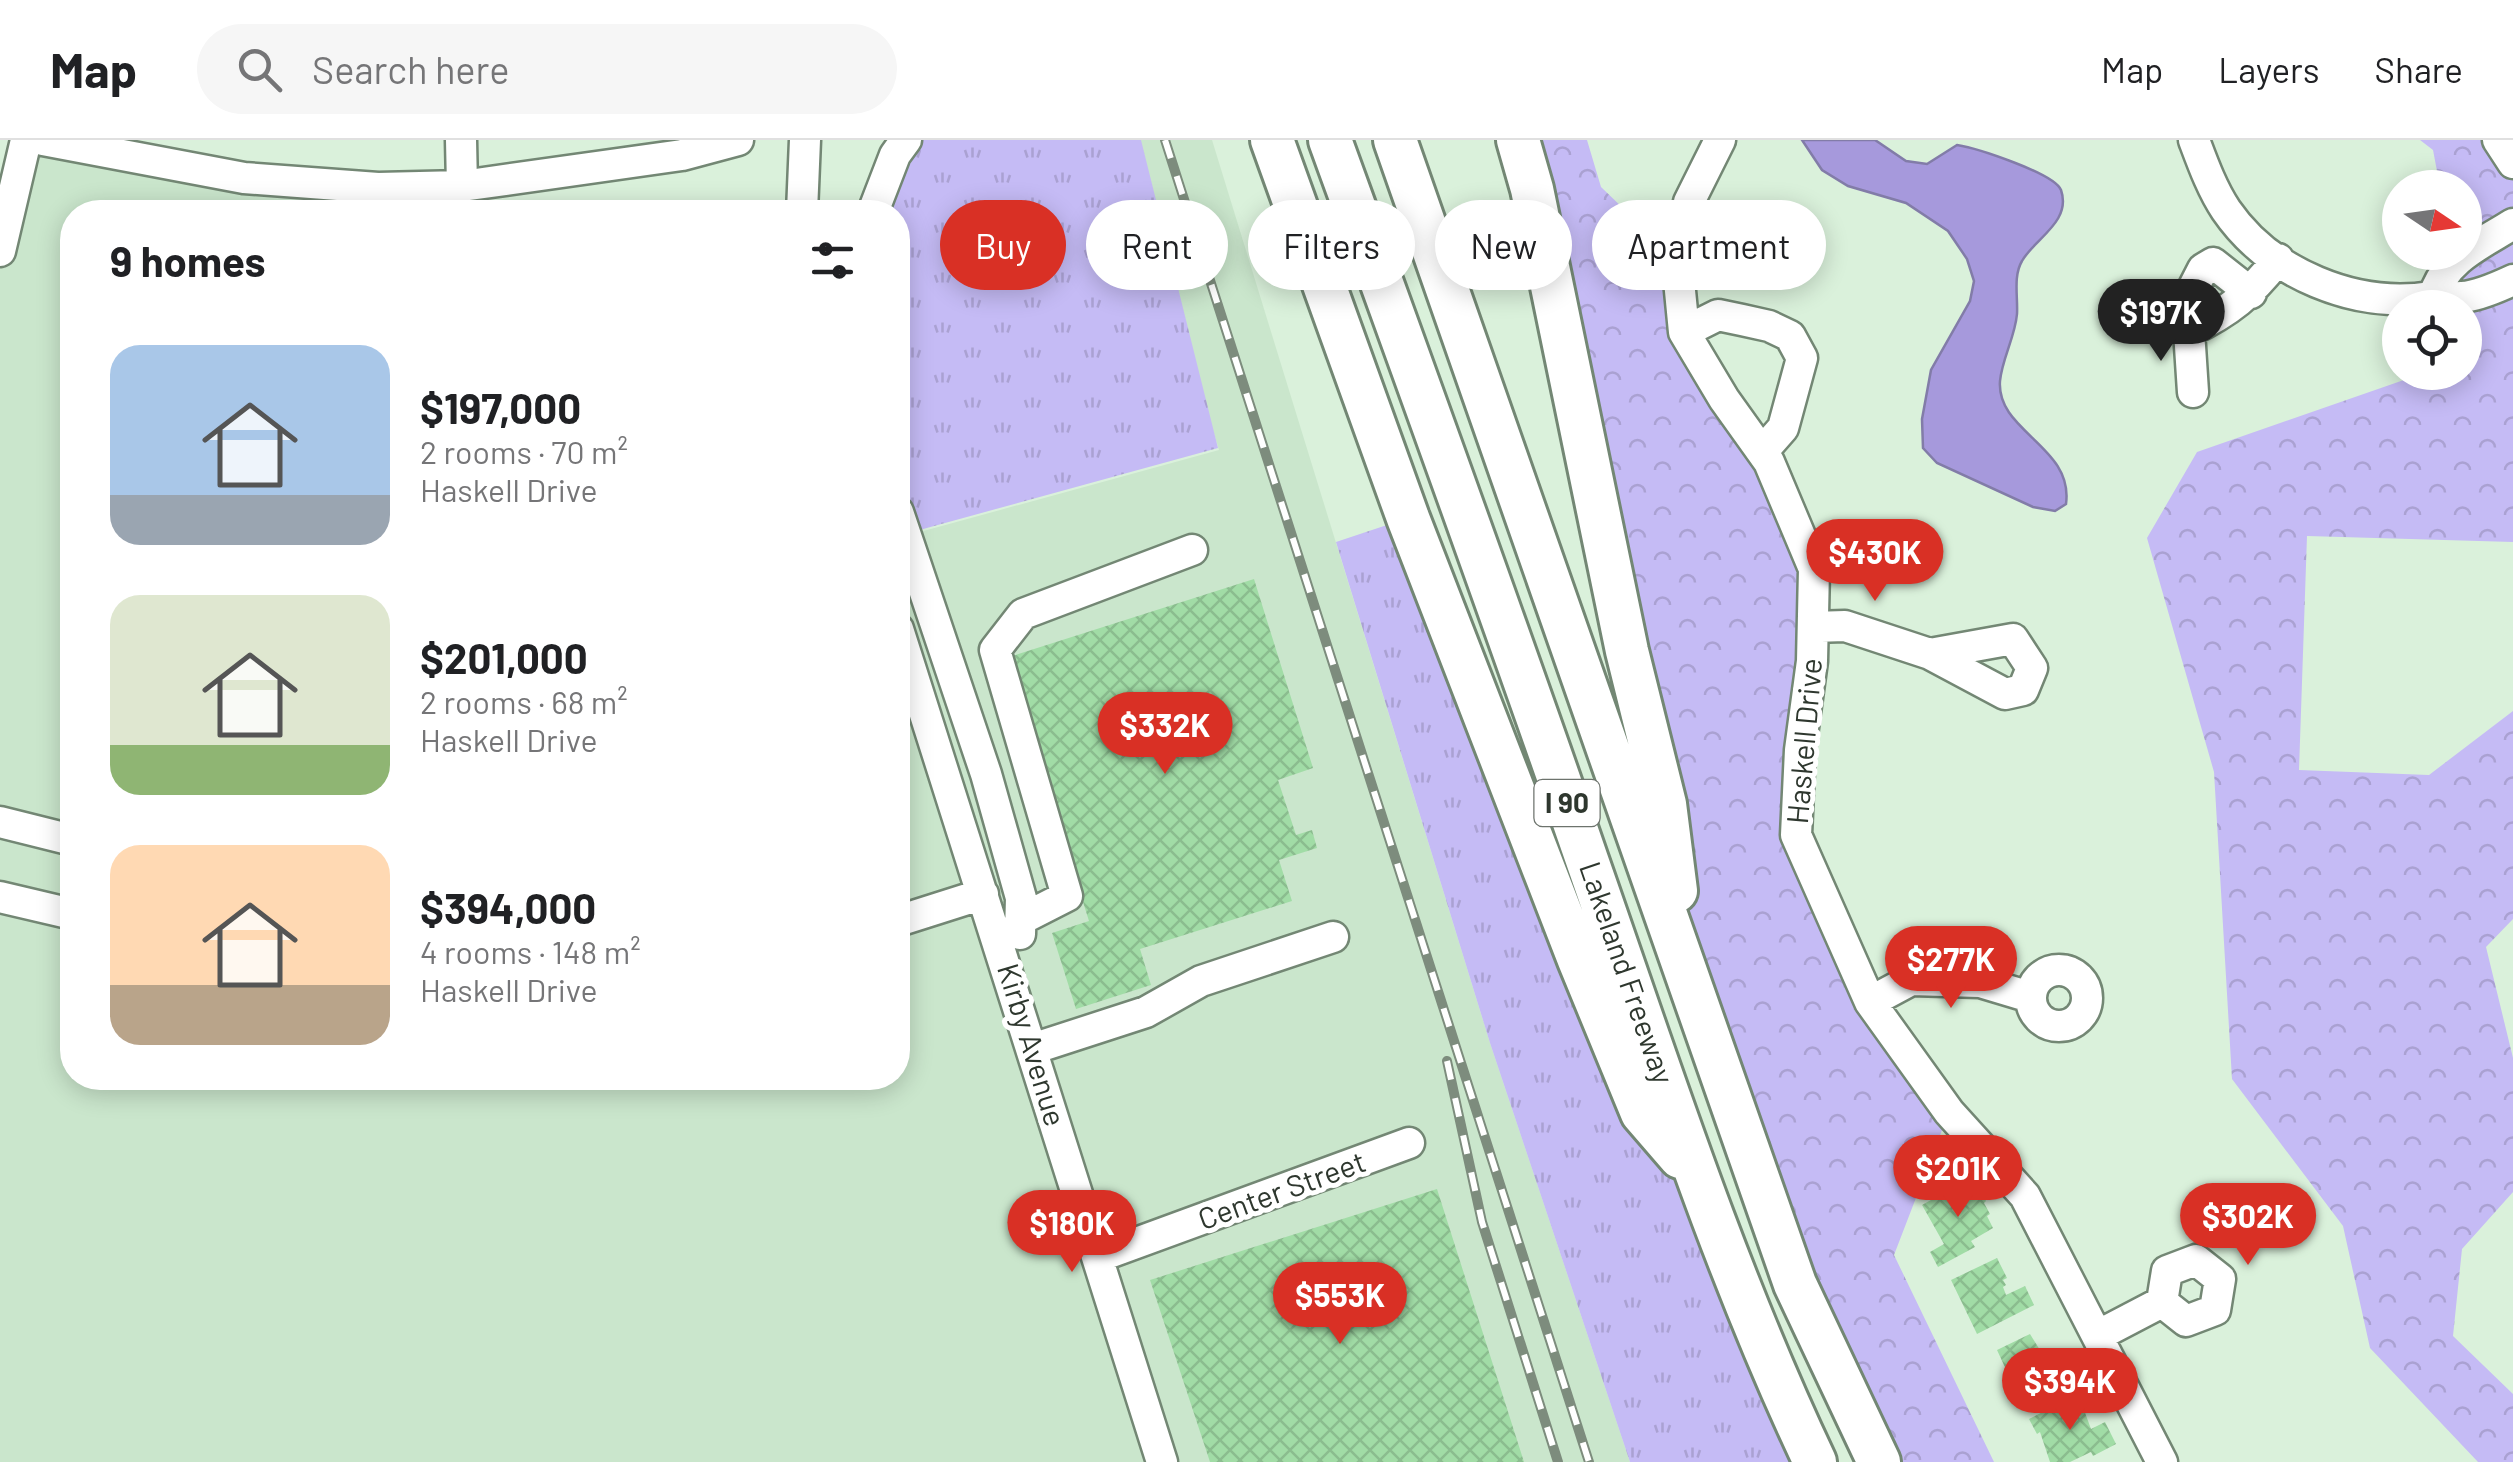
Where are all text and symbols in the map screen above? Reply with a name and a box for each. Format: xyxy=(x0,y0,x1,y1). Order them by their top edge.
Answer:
search box xyxy=(197,24,897,114)
text: Map xyxy=(50,40,137,98)
icon: search xyxy=(232,42,287,97)
text: Search here xyxy=(312,46,509,92)
text: Map xyxy=(2101,48,2163,90)
text: Layers xyxy=(2218,48,2320,90)
text: Share xyxy=(2375,48,2463,90)
north arrow xyxy=(2382,170,2482,270)
map controls xyxy=(2382,170,2482,390)
chip: Buy xyxy=(940,200,1066,290)
chip: Rent xyxy=(1086,200,1228,290)
chip: Filters xyxy=(1248,200,1415,290)
chip: New xyxy=(1435,200,1572,290)
chip: Apartment xyxy=(1592,200,1826,290)
icon: filters xyxy=(805,233,860,288)
text: 9 homes xyxy=(110,235,266,285)
pin: $197K xyxy=(2091,279,2231,364)
button: locate xyxy=(2382,290,2482,390)
text: $197K xyxy=(2120,292,2202,330)
text: $197,000 xyxy=(420,382,581,432)
icon: home xyxy=(190,385,310,505)
text: 2 rooms · 70 m² xyxy=(420,432,628,470)
text: Haskell Drive xyxy=(420,470,598,508)
pin: $430K xyxy=(1805,519,1945,604)
text: $430K xyxy=(1828,532,1922,570)
text: $201,000 xyxy=(420,632,588,682)
icon: home xyxy=(190,635,310,755)
street label: Haskell Drive xyxy=(1778,656,1828,825)
text: 2 rooms · 68 m² xyxy=(420,682,628,720)
pin: $332K xyxy=(1095,692,1235,777)
text: $332K xyxy=(1120,705,1210,743)
text: Haskell Drive xyxy=(420,720,598,758)
road number: I 90 xyxy=(1534,780,1600,826)
street label: Lakeland Freeway xyxy=(1573,856,1683,1088)
text: $394,000 xyxy=(420,882,596,932)
icon: home xyxy=(190,885,310,1005)
pin: $277K xyxy=(1881,926,2021,1011)
text: 4 rooms · 148 m² xyxy=(420,932,641,970)
text: $277K xyxy=(1907,939,1995,977)
street label: Kirby Avenue xyxy=(991,959,1075,1130)
text: Haskell Drive xyxy=(420,970,598,1008)
pin: $201K xyxy=(1888,1135,2028,1220)
street label: Center Street xyxy=(1193,1142,1370,1236)
text: $201K xyxy=(1915,1148,2001,1186)
pin: $302K xyxy=(2178,1183,2318,1268)
pin: $180K xyxy=(1002,1190,1142,1275)
text: $302K xyxy=(2202,1196,2294,1234)
text: $180K xyxy=(1029,1203,1115,1241)
pin: $553K xyxy=(1270,1262,1410,1347)
text: $553K xyxy=(1295,1275,1385,1313)
pin: $394K xyxy=(2000,1348,2140,1433)
text: $394K xyxy=(2024,1361,2116,1399)

